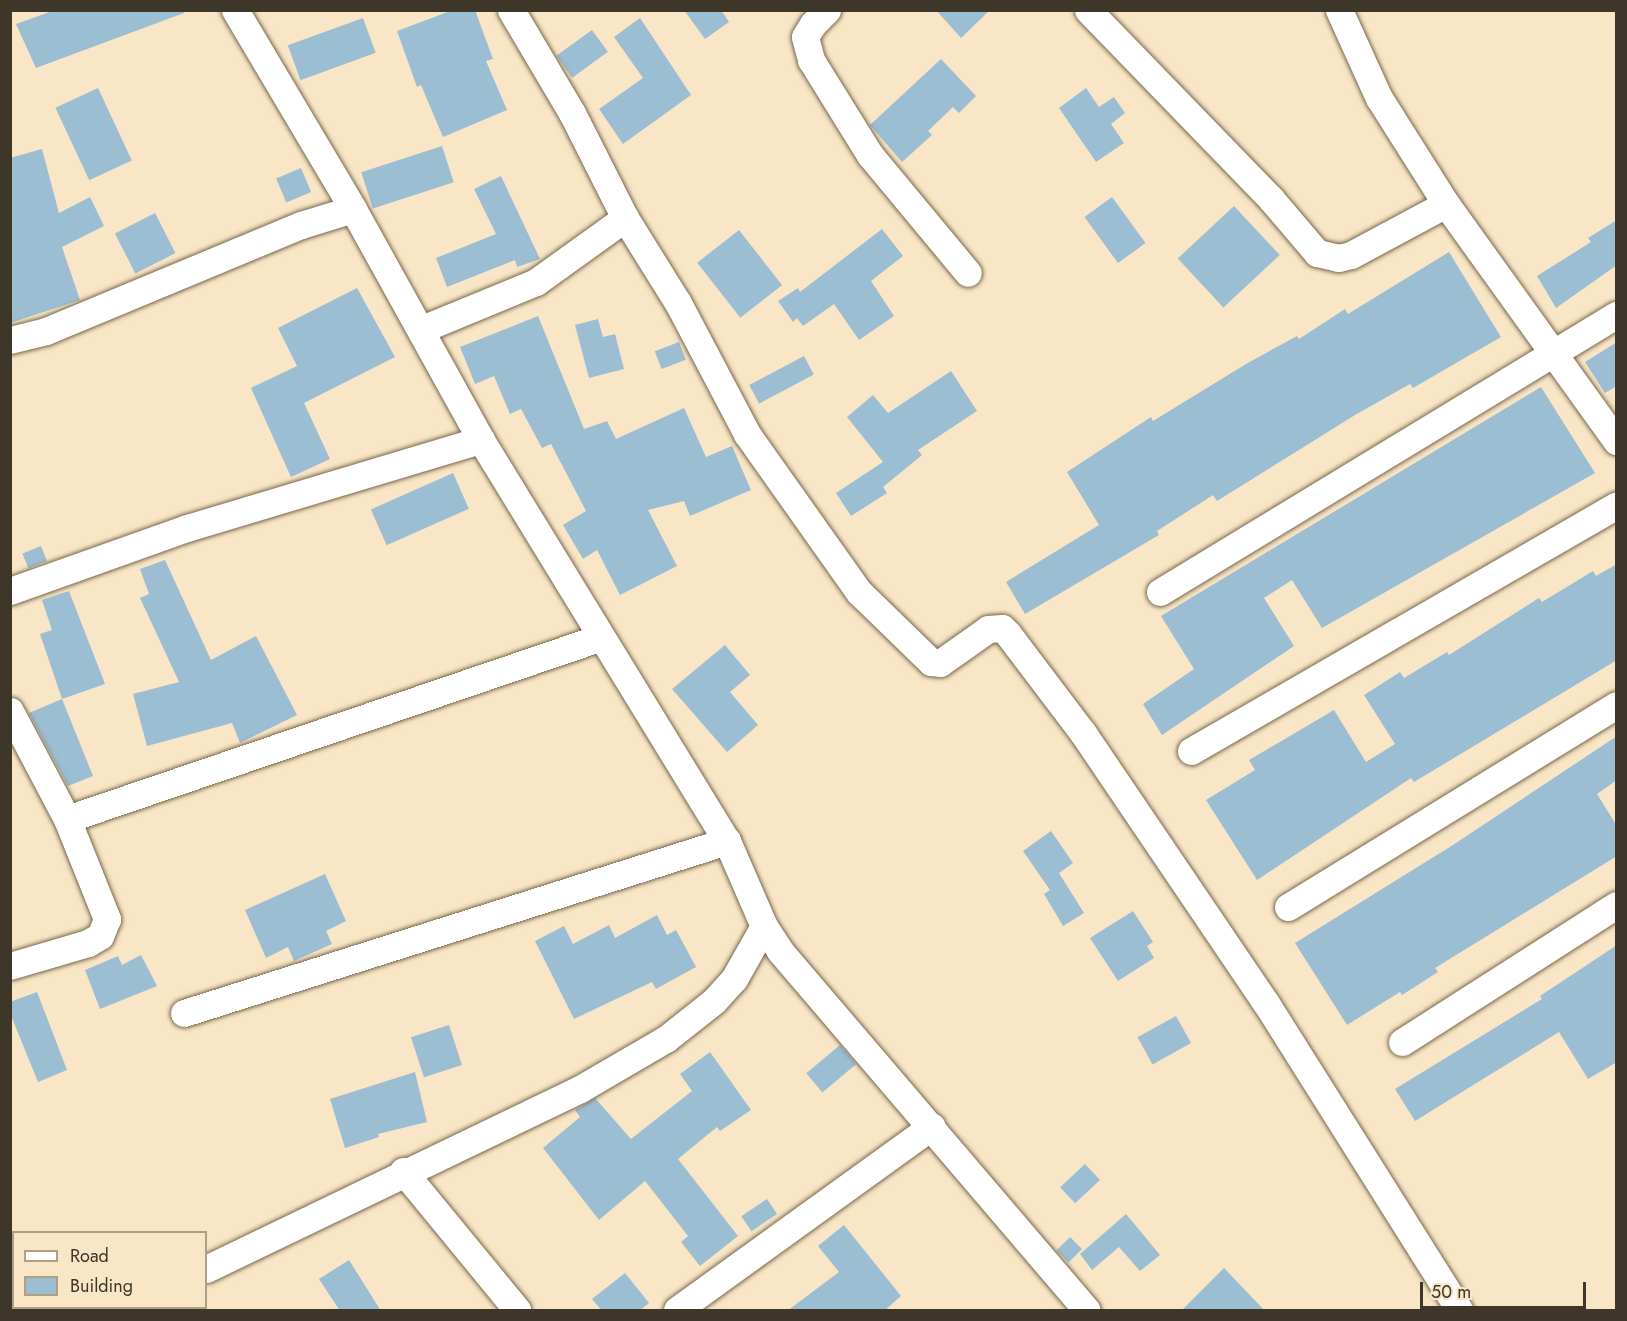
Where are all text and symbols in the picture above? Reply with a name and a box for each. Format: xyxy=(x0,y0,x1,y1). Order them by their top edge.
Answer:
legend xyxy=(12,1231,207,1309)
text: Road xyxy=(70,1243,109,1269)
scale bar xyxy=(1423,1270,1590,1308)
text: Building xyxy=(70,1273,133,1299)
text: 50 m xyxy=(1431,1279,1471,1305)

